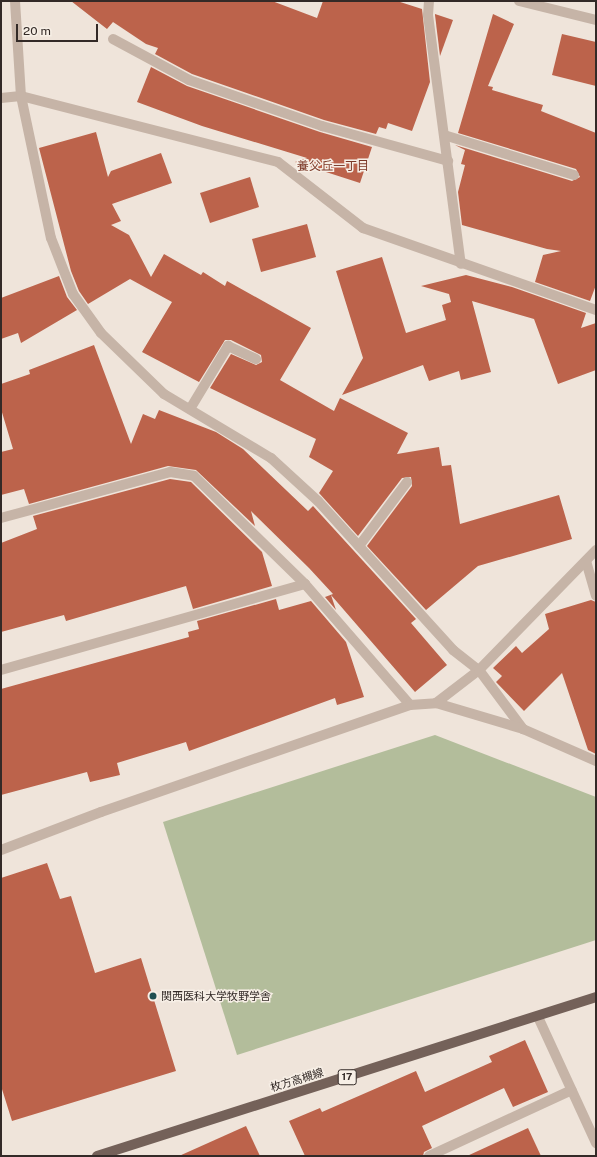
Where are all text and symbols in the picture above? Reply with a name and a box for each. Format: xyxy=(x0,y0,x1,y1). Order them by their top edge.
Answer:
scale bar xyxy=(18,16,100,42)
text: 20 m xyxy=(23,24,51,38)
district label: 養父丘一丁目 xyxy=(297,160,369,174)
place label: 関西医科大学牧野学舎 xyxy=(161,989,271,1003)
marker: 関西医科大学牧野学舎 xyxy=(148,991,158,1001)
street label: 枚方高槻線 xyxy=(269,1066,325,1094)
road number: 17 xyxy=(337,1069,357,1085)

